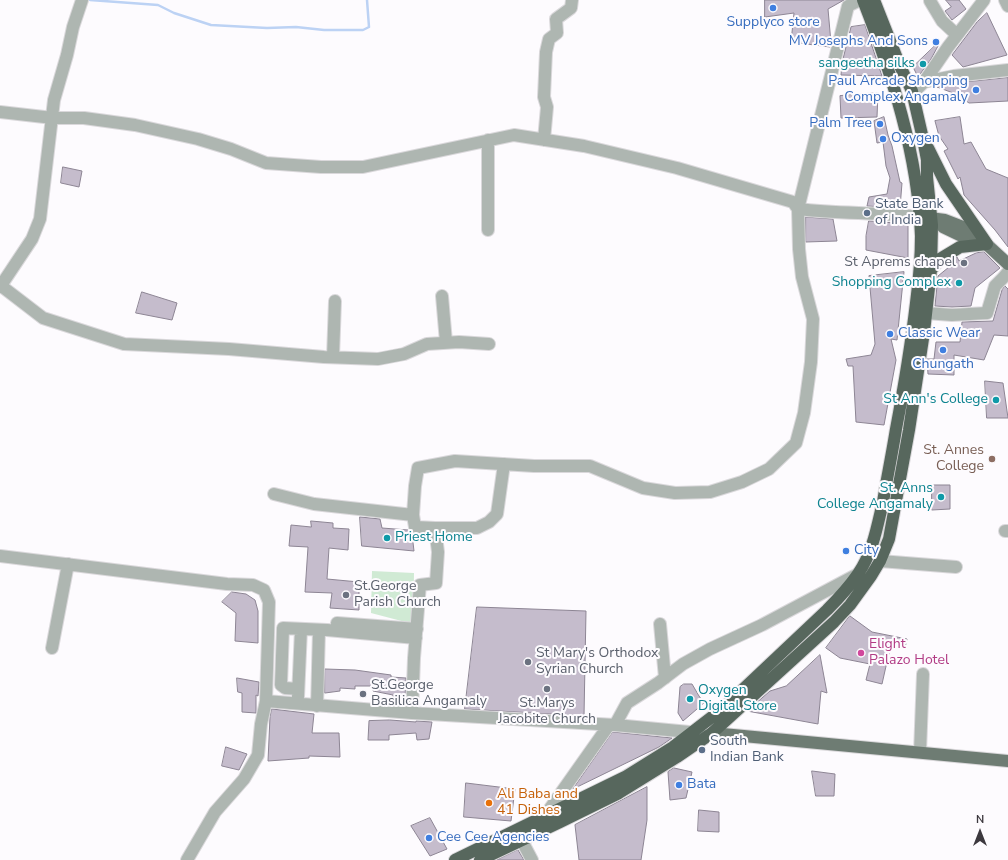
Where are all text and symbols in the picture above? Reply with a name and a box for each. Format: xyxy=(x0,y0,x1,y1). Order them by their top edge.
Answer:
marker: Supplyco store xyxy=(768,3,778,13)
place label: Supplyco store xyxy=(726,15,820,31)
place label: MV Josephs And Sons xyxy=(789,34,928,50)
marker: MV Josephs And Sons xyxy=(931,37,941,47)
place label: sangeetha silks xyxy=(818,56,915,72)
marker: sangeetha silks xyxy=(918,59,928,69)
place label: Paul Arcade Shopping Complex Angamaly xyxy=(828,74,968,106)
marker: Paul Arcade Shopping Complex Angamaly xyxy=(971,85,981,95)
place label: Palm Tree xyxy=(809,116,872,132)
marker: Palm Tree xyxy=(875,119,885,129)
place label: Oxygen xyxy=(891,131,940,147)
marker: Oxygen xyxy=(878,134,888,144)
place label: State Bank of India xyxy=(875,197,944,230)
marker: State Bank of India xyxy=(862,208,872,218)
place label: St Aprems chapel xyxy=(844,255,956,271)
marker: St Aprems chapel xyxy=(959,258,969,268)
place label: Shopping Complex xyxy=(832,275,951,291)
marker: Shopping Complex xyxy=(954,278,964,288)
place label: Classic Wear xyxy=(898,326,980,342)
marker: Classic Wear xyxy=(885,329,895,339)
marker: Chungath xyxy=(938,345,948,355)
place label: Chungath xyxy=(912,357,974,373)
place label: St Ann's College xyxy=(883,392,988,408)
marker: St Ann's College xyxy=(991,395,1001,405)
place label: St. Annes College xyxy=(923,443,984,476)
marker: St. Annes College xyxy=(987,454,997,464)
place label: St. Anns College Angamaly xyxy=(817,481,933,514)
marker: St. Anns College Angamaly xyxy=(936,492,946,502)
place label: Priest Home xyxy=(395,530,472,546)
marker: Priest Home xyxy=(382,533,392,543)
place label: City xyxy=(854,543,879,559)
marker: City xyxy=(841,546,851,556)
place label: St.George Parish Church xyxy=(354,579,441,612)
marker: St.George Parish Church xyxy=(341,590,351,600)
place label: Elight Palazo Hotel xyxy=(869,637,949,670)
place label: St Mary's Orthodox Syrian Church xyxy=(536,646,658,678)
marker: Elight Palazo Hotel xyxy=(856,648,866,658)
marker: St Mary's Orthodox Syrian Church xyxy=(523,657,533,667)
place label: St.George Basilica Angamaly xyxy=(371,678,487,710)
place label: Oxygen Digital Store xyxy=(698,683,777,716)
marker: St.Marys Jacobite Church xyxy=(542,684,552,694)
marker: St.George Basilica Angamaly xyxy=(358,689,368,699)
marker: Oxygen Digital Store xyxy=(685,694,695,704)
place label: St.Marys Jacobite Church xyxy=(498,696,596,728)
place label: South Indian Bank xyxy=(710,734,784,766)
marker: South Indian Bank xyxy=(697,745,707,755)
place label: Bata xyxy=(687,777,716,793)
marker: Bata xyxy=(674,780,684,790)
place label: Ali Baba and 41 Dishes xyxy=(497,787,578,820)
marker: Ali Baba and 41 Dishes xyxy=(484,798,494,808)
north arrow xyxy=(960,812,1000,852)
text: N xyxy=(976,812,984,827)
place label: Cee Cee Agencies xyxy=(437,830,550,846)
marker: Cee Cee Agencies xyxy=(424,833,434,843)

